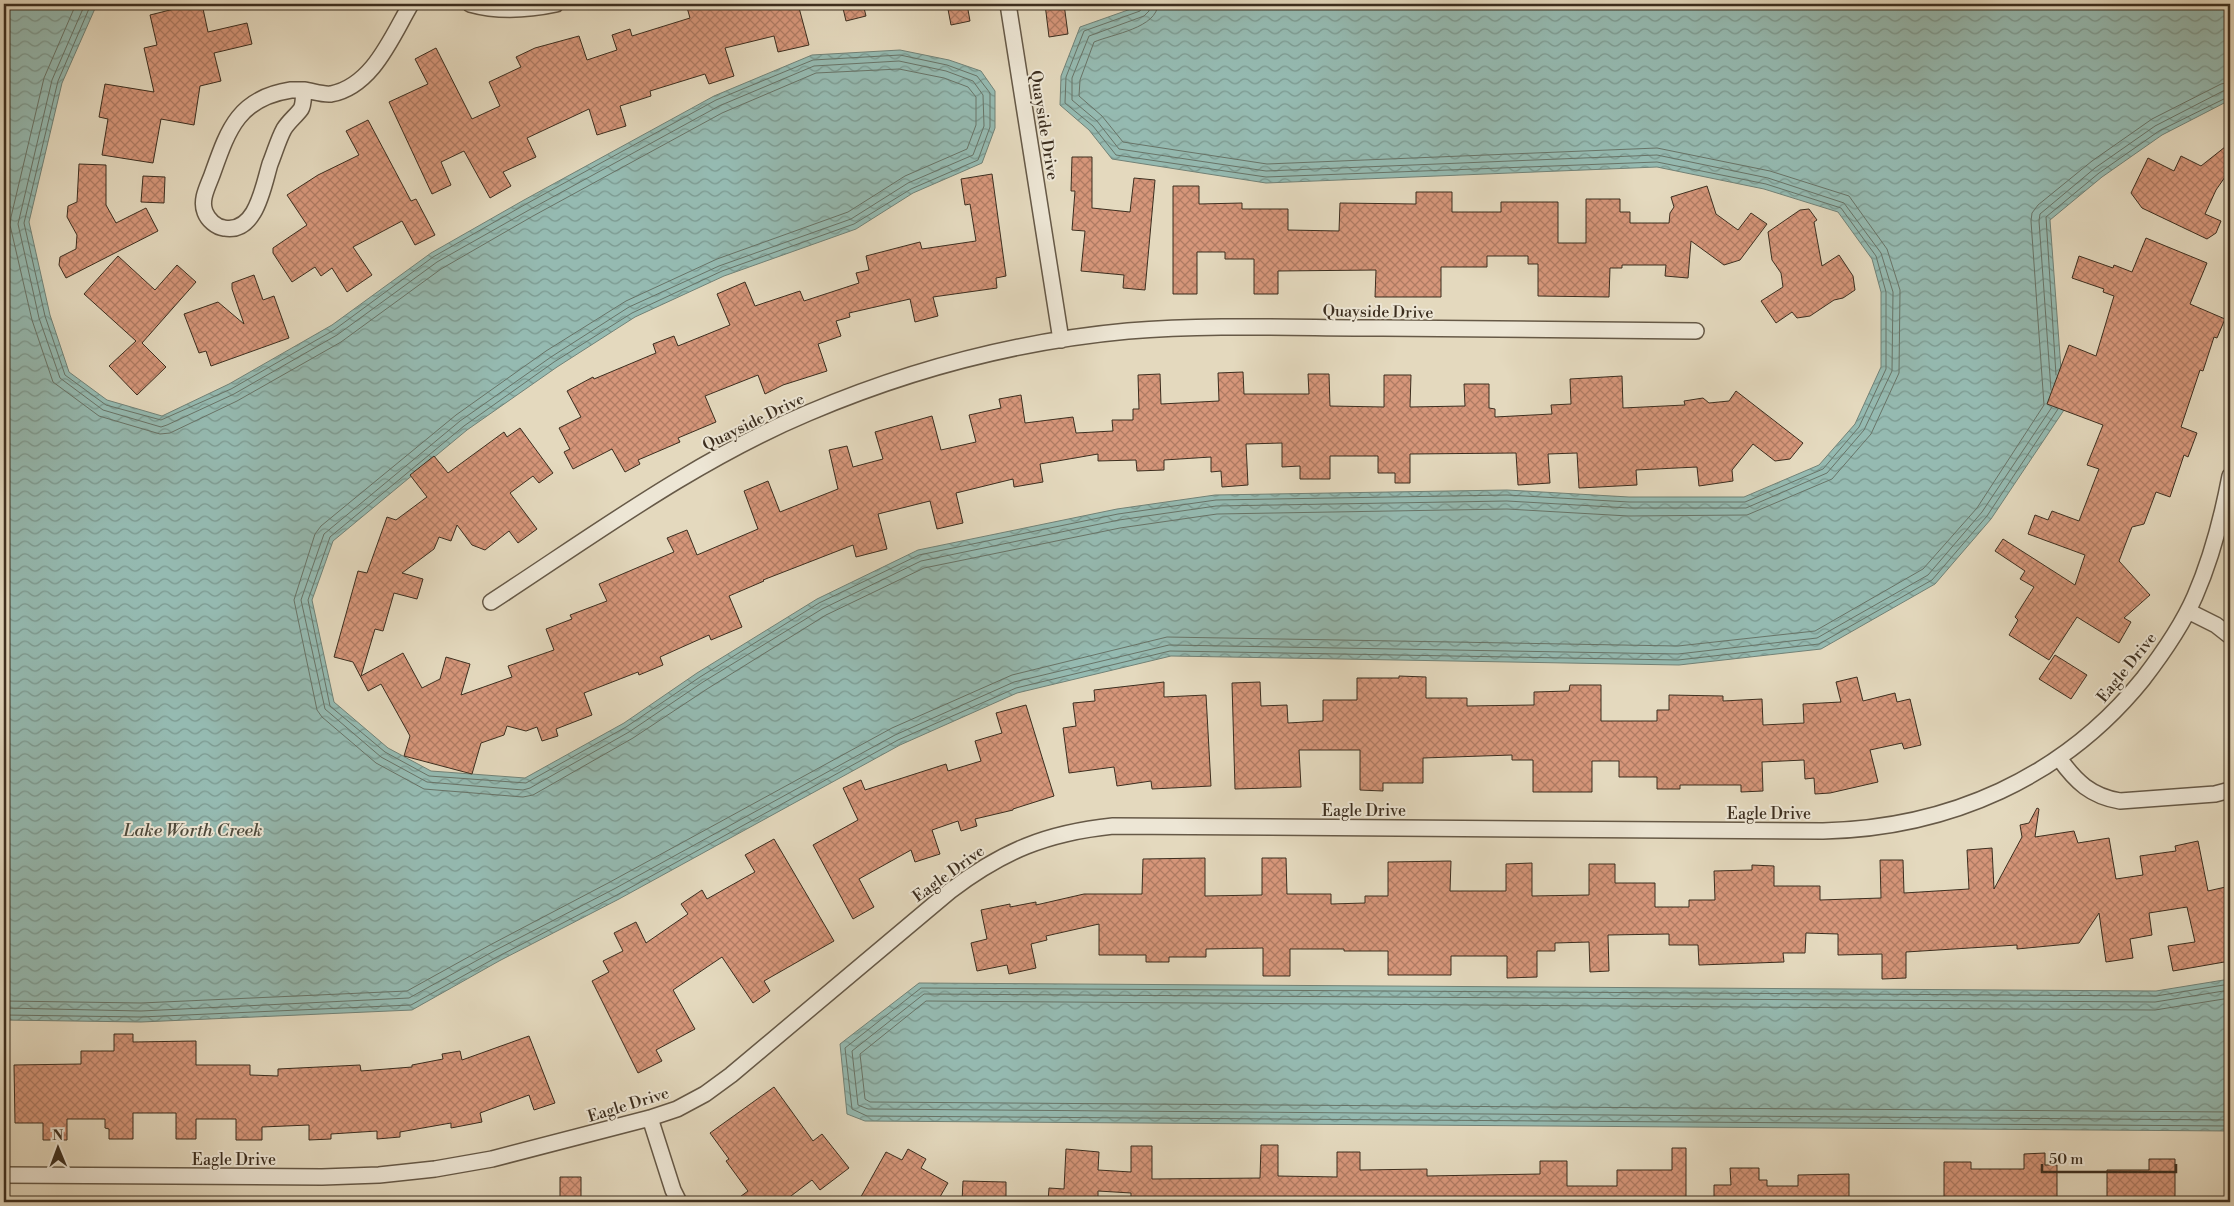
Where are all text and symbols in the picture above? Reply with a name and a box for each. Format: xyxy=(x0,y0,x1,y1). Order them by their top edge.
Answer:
street label: Quayside Drive xyxy=(1025,69,1063,181)
street label: Quayside Drive xyxy=(1322,301,1434,323)
street label: Quayside Drive xyxy=(699,389,808,455)
street label: Eagle Drive xyxy=(2092,629,2161,707)
street label: Eagle Drive xyxy=(1322,801,1406,821)
street label: Eagle Drive xyxy=(1727,804,1811,824)
water label: Lake Worth Creek xyxy=(123,819,262,842)
street label: Eagle Drive xyxy=(909,841,989,907)
street label: Eagle Drive xyxy=(585,1083,672,1127)
north arrow xyxy=(32,1124,82,1174)
text: N xyxy=(52,1127,63,1145)
scale bar xyxy=(2042,1141,2175,1173)
street label: Eagle Drive xyxy=(192,1150,276,1170)
text: 50 m xyxy=(2049,1150,2083,1169)

